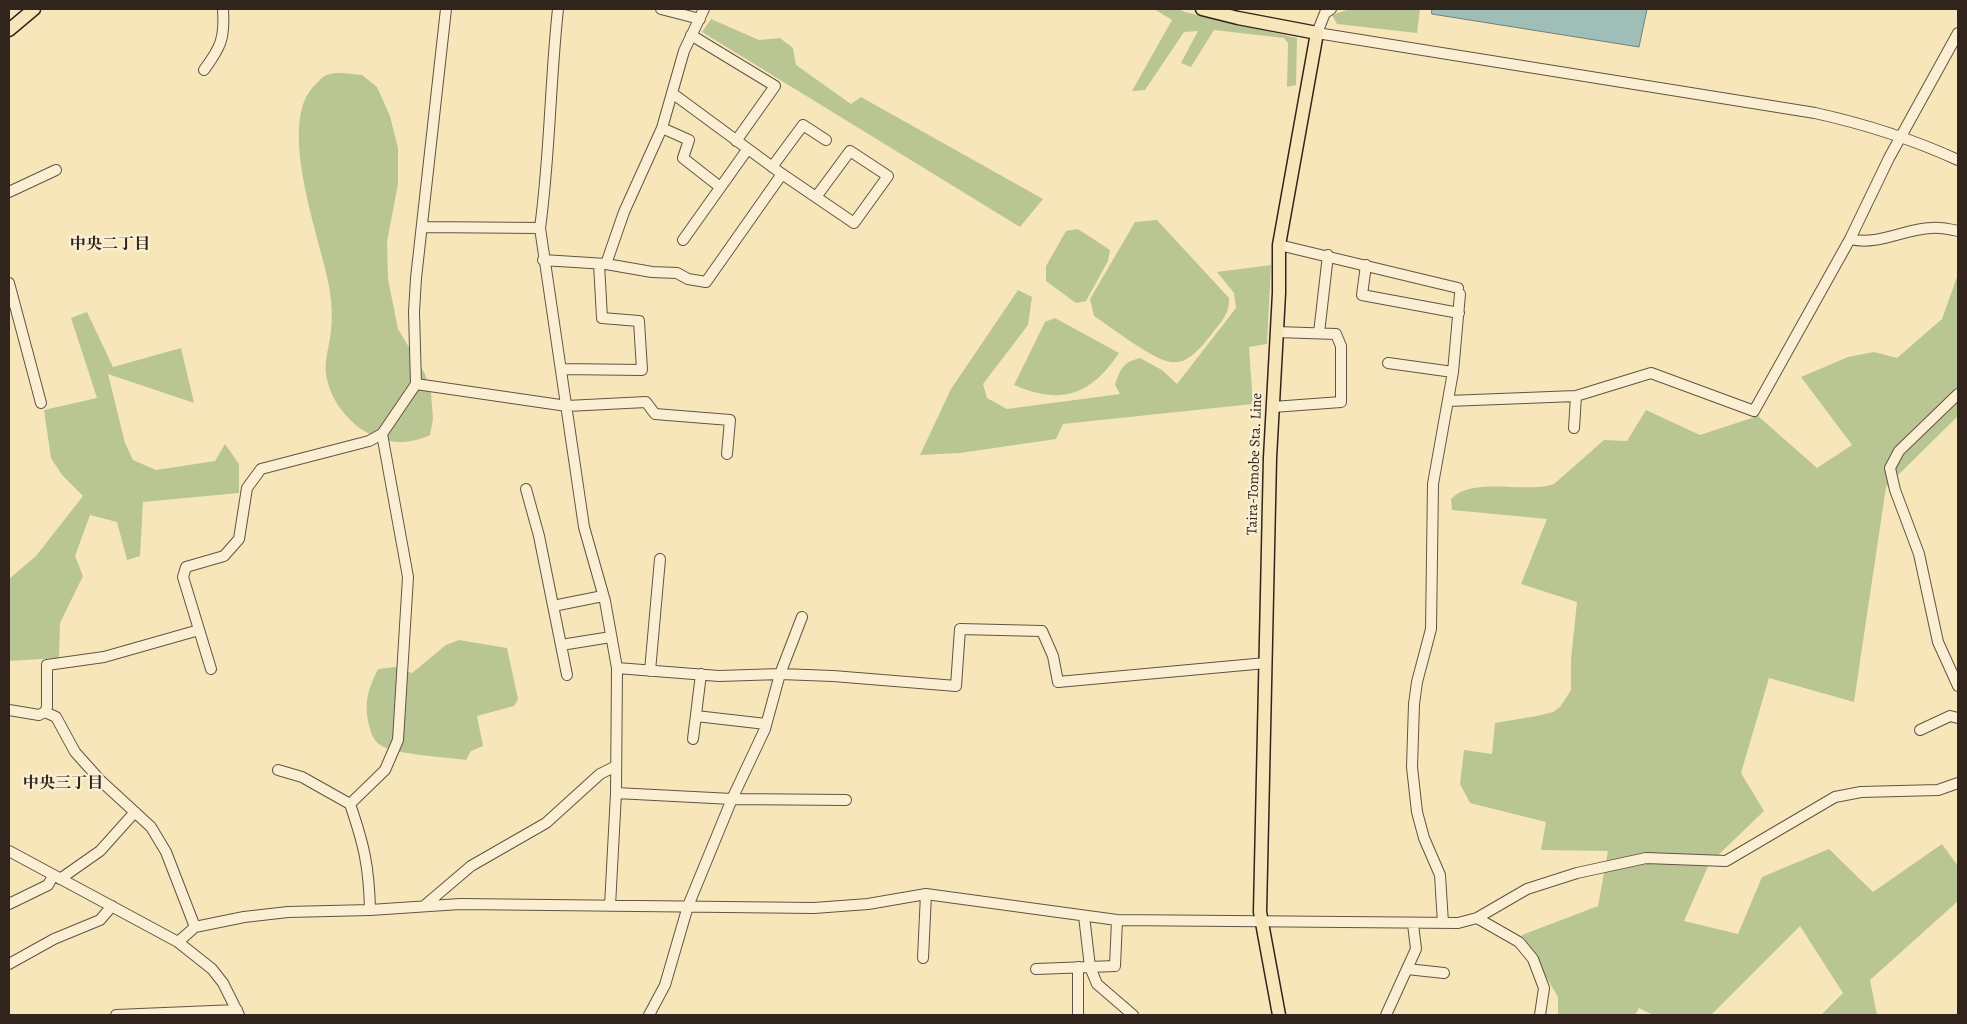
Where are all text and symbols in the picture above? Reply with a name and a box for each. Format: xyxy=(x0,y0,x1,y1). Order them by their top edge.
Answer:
district label: 中央二丁目 xyxy=(70,235,150,255)
street label: Taira-Tomobe Sta. Line xyxy=(1244,393,1266,535)
district label: 中央三丁目 xyxy=(23,774,103,794)

